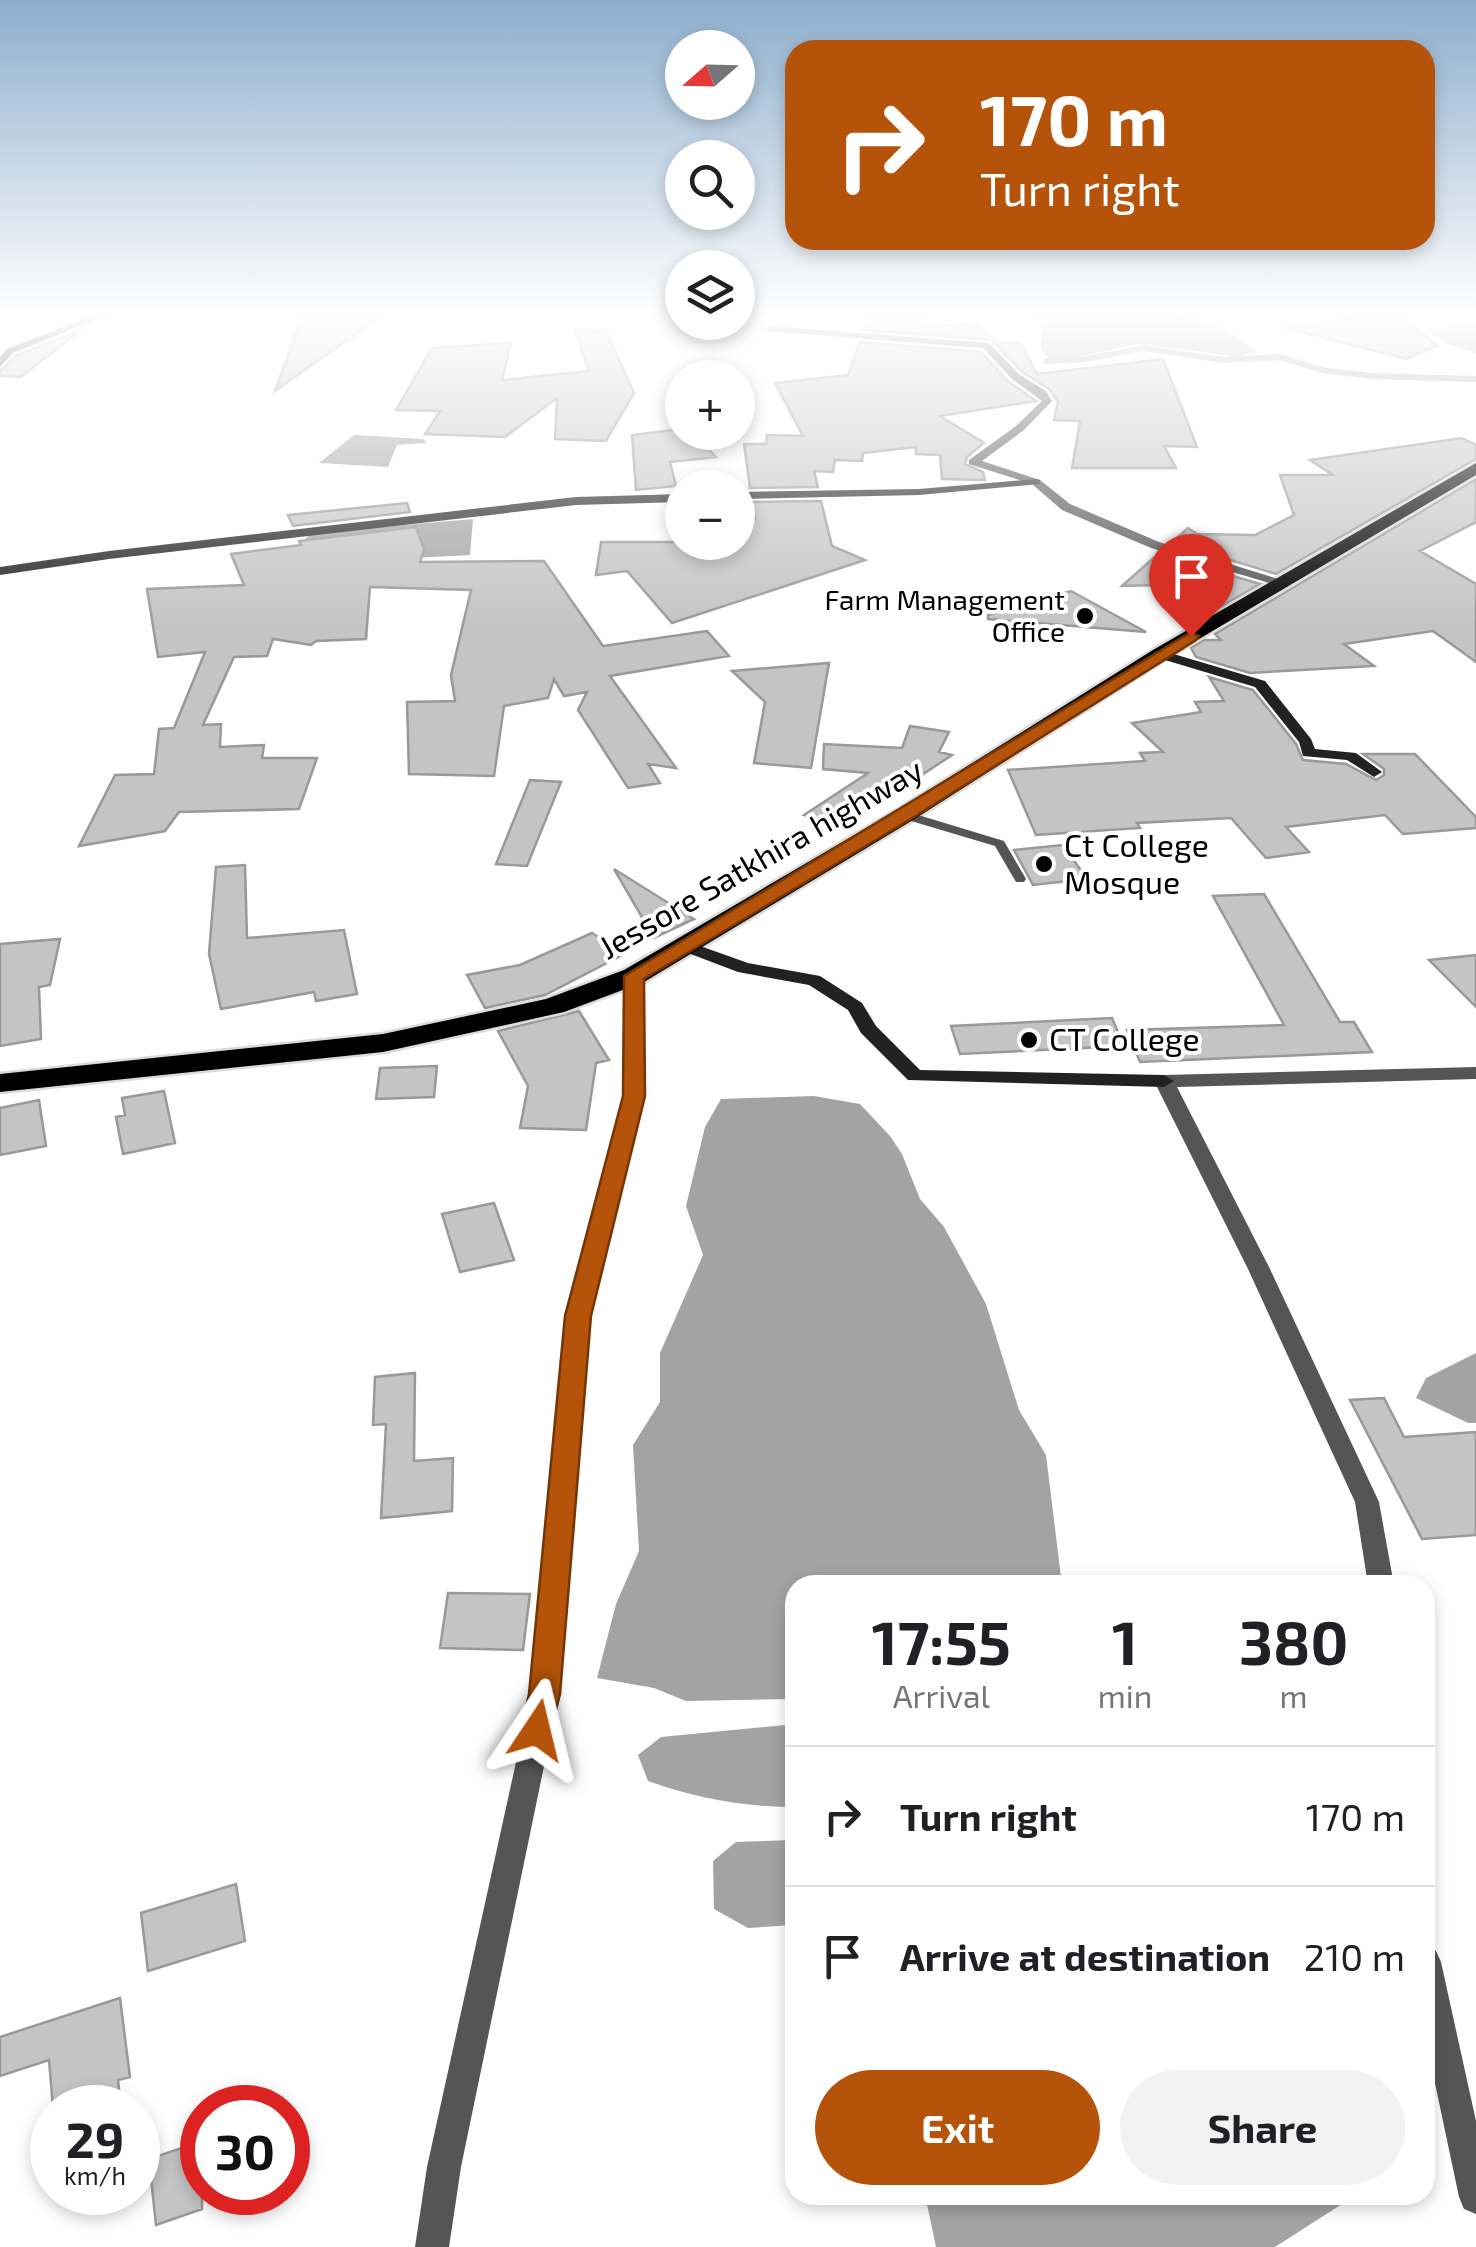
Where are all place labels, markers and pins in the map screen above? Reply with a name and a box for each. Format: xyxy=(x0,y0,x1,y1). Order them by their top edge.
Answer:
pin xyxy=(1149,534,1234,637)
place label: Farm Management Office xyxy=(825,582,1065,648)
marker: Farm Management Office xyxy=(1074,605,1096,627)
place label: Ct College Mosque xyxy=(1064,825,1209,900)
marker: Ct College Mosque xyxy=(1033,853,1055,875)
place label: CT College xyxy=(1049,1019,1200,1057)
marker: CT College xyxy=(1018,1029,1040,1051)

